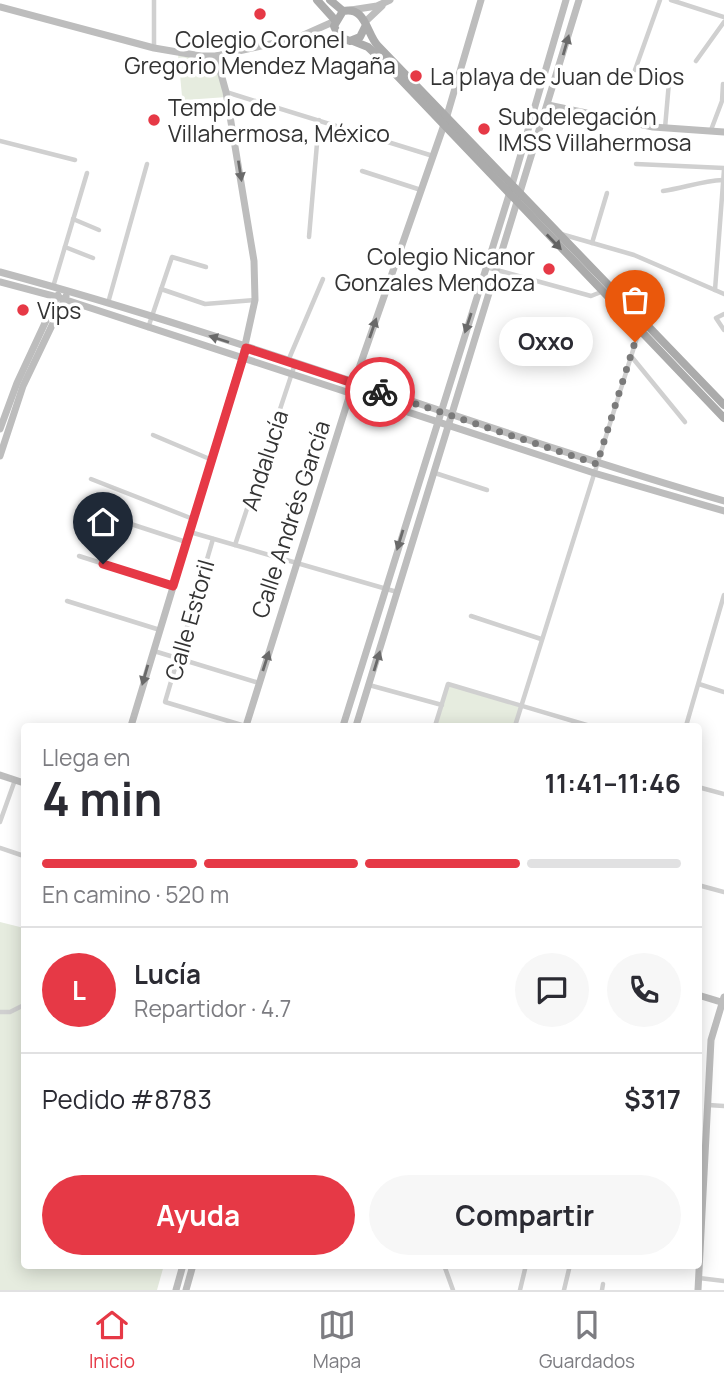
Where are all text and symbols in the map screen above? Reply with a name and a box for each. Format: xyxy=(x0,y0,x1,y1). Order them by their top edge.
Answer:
marker: Colegio Coronel Gregorio Mendez Magaña xyxy=(252,6,268,22)
place label: Colegio Coronel Gregorio Mendez Magaña xyxy=(124,23,396,81)
one-way arrow xyxy=(561,35,571,56)
place label: La playa de Juan de Dios xyxy=(430,60,684,92)
marker: La playa de Juan de Dios xyxy=(408,68,424,84)
place label: Templo de Villahermosa, México xyxy=(168,91,390,149)
place label: Subdelegación IMSS Villahermosa xyxy=(498,100,691,158)
marker: Templo de Villahermosa, México xyxy=(146,112,162,128)
marker: Subdelegación IMSS Villahermosa xyxy=(476,121,492,137)
one-way arrow xyxy=(235,160,246,182)
one-way arrow xyxy=(545,233,561,250)
place label: Colegio Nicanor Gonzales Mendoza xyxy=(335,240,535,298)
marker: Colegio Nicanor Gonzales Mendoza xyxy=(541,261,557,277)
pin xyxy=(605,270,665,342)
icon: bag xyxy=(616,281,654,319)
place label: Vips xyxy=(37,294,81,326)
marker: Vips xyxy=(15,302,31,318)
one-way arrow xyxy=(462,313,472,334)
one-way arrow xyxy=(368,317,379,338)
callout: Oxxo xyxy=(498,318,593,366)
text: Oxxo xyxy=(518,325,574,357)
one-way arrow xyxy=(209,333,230,344)
courier xyxy=(345,357,415,427)
icon: bike xyxy=(361,373,399,411)
street label: Andalucía xyxy=(233,406,295,514)
street label: Calle Andrés García xyxy=(243,416,337,622)
pin xyxy=(73,492,133,564)
icon: home xyxy=(84,503,122,541)
one-way arrow xyxy=(395,530,405,551)
street label: Calle Estoril xyxy=(156,556,222,684)
one-way arrow xyxy=(261,650,271,671)
one-way arrow xyxy=(372,650,382,671)
one-way arrow xyxy=(140,665,150,686)
text: Llega en xyxy=(42,741,130,773)
text: 11:41–11:46 xyxy=(545,765,681,801)
text: 4 min xyxy=(42,767,162,830)
text: En camino · 520 m xyxy=(42,878,229,910)
button: chat xyxy=(515,953,589,1027)
button: phone xyxy=(607,953,681,1027)
text: Lucía xyxy=(134,956,201,992)
text: L xyxy=(72,972,86,1008)
text: Repartidor · 4.7 xyxy=(134,992,291,1024)
text: Pedido #8783 xyxy=(42,1081,212,1117)
text: $317 xyxy=(624,1081,681,1117)
button: Ayuda xyxy=(42,1175,355,1255)
button: Compartir xyxy=(369,1175,681,1255)
tab: Inicio xyxy=(89,1306,135,1374)
tab: Mapa xyxy=(313,1306,361,1374)
tab: Guardados xyxy=(539,1306,635,1374)

